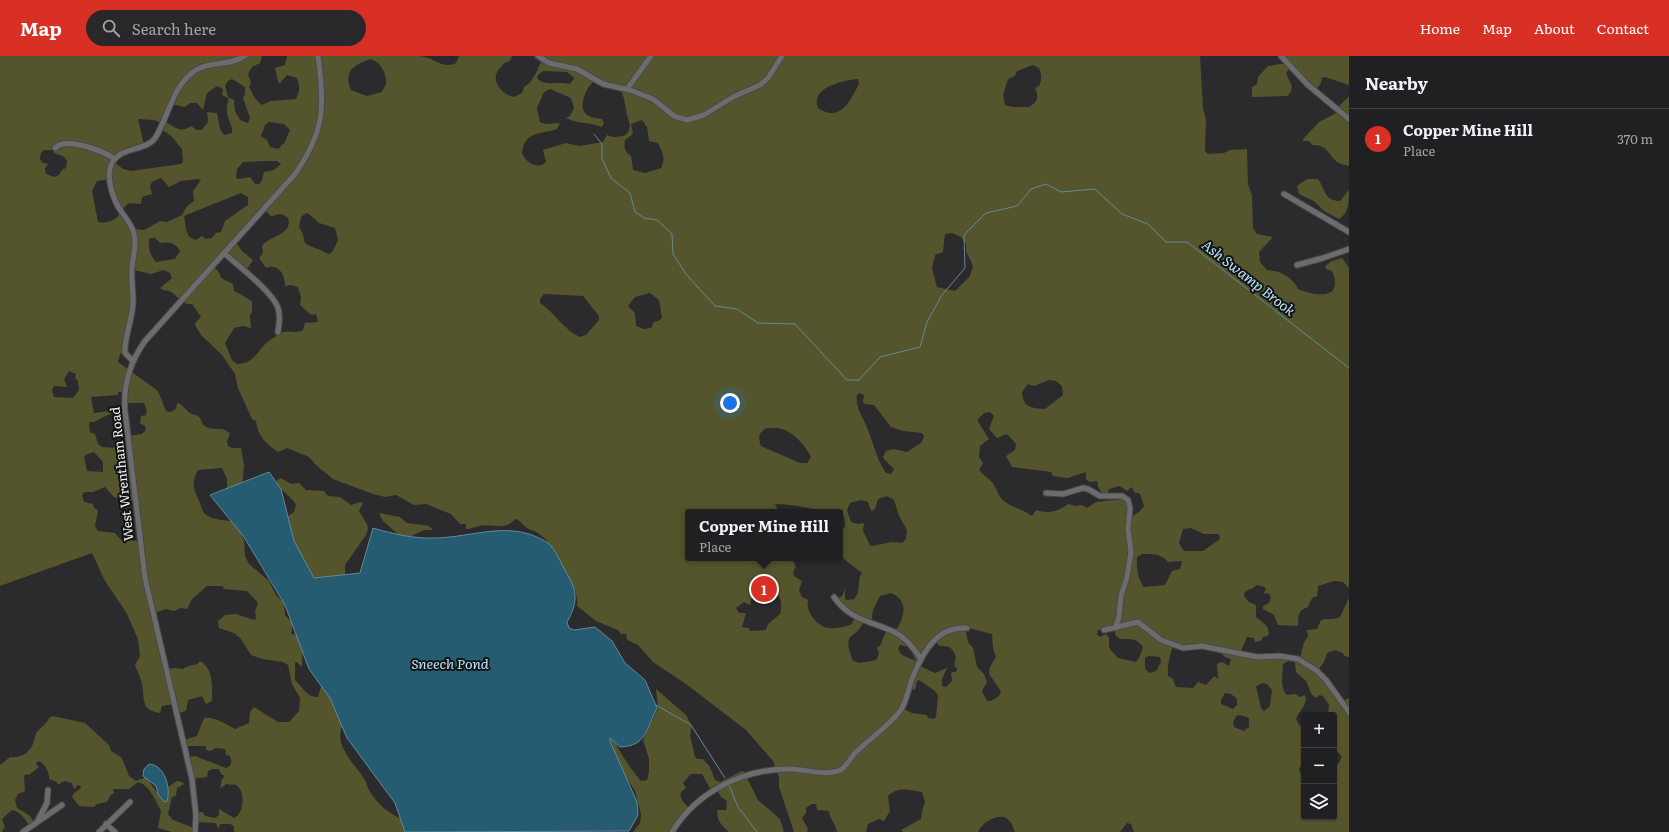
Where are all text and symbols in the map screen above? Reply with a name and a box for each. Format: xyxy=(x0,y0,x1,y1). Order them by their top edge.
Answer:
search box xyxy=(86,10,366,46)
text: Map xyxy=(20,14,62,42)
icon: search xyxy=(100,17,122,39)
text: Search here xyxy=(132,17,216,40)
text: Home xyxy=(1420,18,1460,38)
text: Map xyxy=(1482,18,1512,38)
text: About xyxy=(1534,18,1575,38)
text: Contact xyxy=(1597,18,1649,38)
text: Nearby xyxy=(1365,70,1428,95)
text: Copper Mine Hill xyxy=(1403,118,1533,141)
text: 1 xyxy=(1375,129,1381,148)
text: 370 m xyxy=(1617,129,1653,148)
text: Place xyxy=(1403,141,1435,160)
water label: Ash Swamp Brook xyxy=(1198,234,1300,320)
your location xyxy=(720,393,740,413)
street label: West Wrentham Road xyxy=(104,406,138,542)
popup xyxy=(685,509,843,561)
text: Copper Mine Hill xyxy=(699,514,829,537)
text: Place xyxy=(699,537,731,556)
pin: 1 xyxy=(751,574,777,604)
water label: Sneech Pond xyxy=(411,653,489,673)
map controls xyxy=(1301,712,1337,820)
button: + xyxy=(1301,712,1337,748)
button: − xyxy=(1301,748,1337,784)
button: layers xyxy=(1301,784,1337,820)

